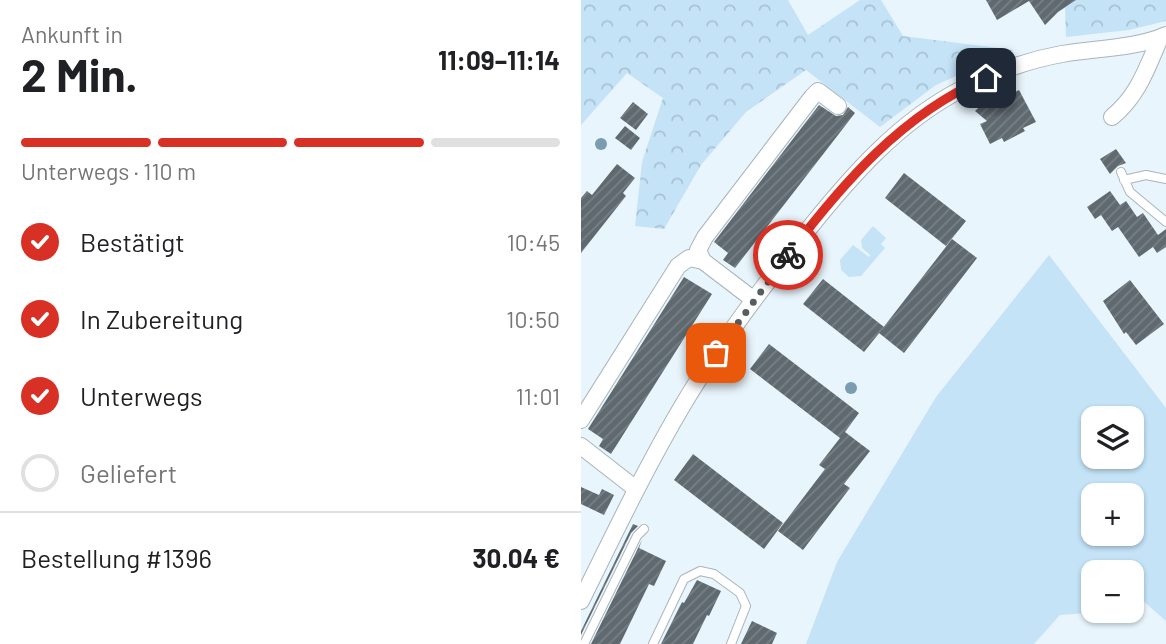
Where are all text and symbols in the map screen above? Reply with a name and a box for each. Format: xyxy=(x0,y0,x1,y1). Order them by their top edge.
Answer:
text: Ankunft in xyxy=(21,20,123,48)
text: 11:09–11:14 xyxy=(438,44,560,75)
text: 2 Min. xyxy=(21,46,138,101)
pin xyxy=(956,48,1016,108)
icon: home xyxy=(967,59,1005,97)
text: Unterwegs · 110 m xyxy=(21,157,196,185)
courier xyxy=(753,220,823,290)
icon: check xyxy=(21,223,59,261)
text: Bestätigt xyxy=(80,226,185,257)
text: 10:45 xyxy=(507,228,560,256)
icon: bike xyxy=(769,236,807,274)
icon: check xyxy=(21,300,59,338)
text: In Zubereitung xyxy=(80,303,243,334)
text: 10:50 xyxy=(506,305,560,333)
pin xyxy=(686,323,746,383)
icon: bag xyxy=(697,334,735,372)
icon: check xyxy=(21,377,59,415)
text: Unterwegs xyxy=(80,380,202,411)
text: 11:01 xyxy=(516,382,560,410)
map controls xyxy=(1081,406,1144,623)
button: layers xyxy=(1081,406,1144,469)
text: Geliefert xyxy=(80,457,177,488)
button: + xyxy=(1081,483,1144,546)
text: Bestellung #1396 xyxy=(21,542,212,573)
text: 30.04 € xyxy=(473,542,560,573)
button: − xyxy=(1081,560,1144,623)

